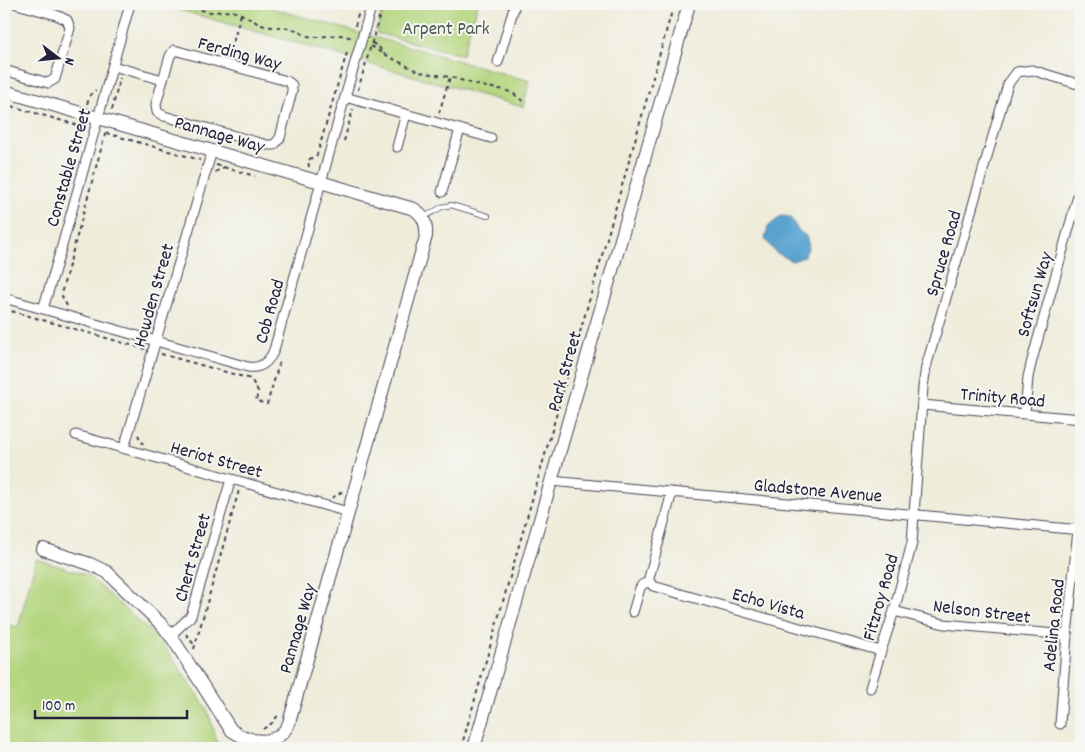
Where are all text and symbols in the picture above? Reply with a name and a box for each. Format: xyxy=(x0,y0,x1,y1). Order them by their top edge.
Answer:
park label: Arpent Park xyxy=(402,17,490,44)
street label: Ferding Way xyxy=(194,31,284,80)
north arrow xyxy=(32,32,82,82)
text: N xyxy=(58,55,79,67)
street label: Constable Street xyxy=(41,106,100,230)
street label: Pannage Way xyxy=(171,111,268,162)
street label: Spruce Road xyxy=(920,208,971,300)
street label: Howden Street xyxy=(128,241,183,351)
street label: Softsun Way xyxy=(1011,249,1061,341)
street label: Cob Road xyxy=(249,277,293,347)
street label: Park Street xyxy=(542,328,591,416)
street label: Trinity Road xyxy=(959,382,1046,417)
street label: Heriot Street xyxy=(167,435,265,487)
street label: Gladstone Avenue xyxy=(752,473,883,512)
street label: Chert Street xyxy=(169,510,220,605)
street label: Fitzroy Road xyxy=(857,551,908,645)
street label: Adelina Road xyxy=(1037,578,1074,673)
street label: Pannage Way xyxy=(274,580,325,677)
street label: Echo Vista xyxy=(729,582,809,629)
street label: Nelson Street xyxy=(931,594,1032,633)
scale bar xyxy=(35,687,188,719)
text: 100 m xyxy=(42,696,75,718)

